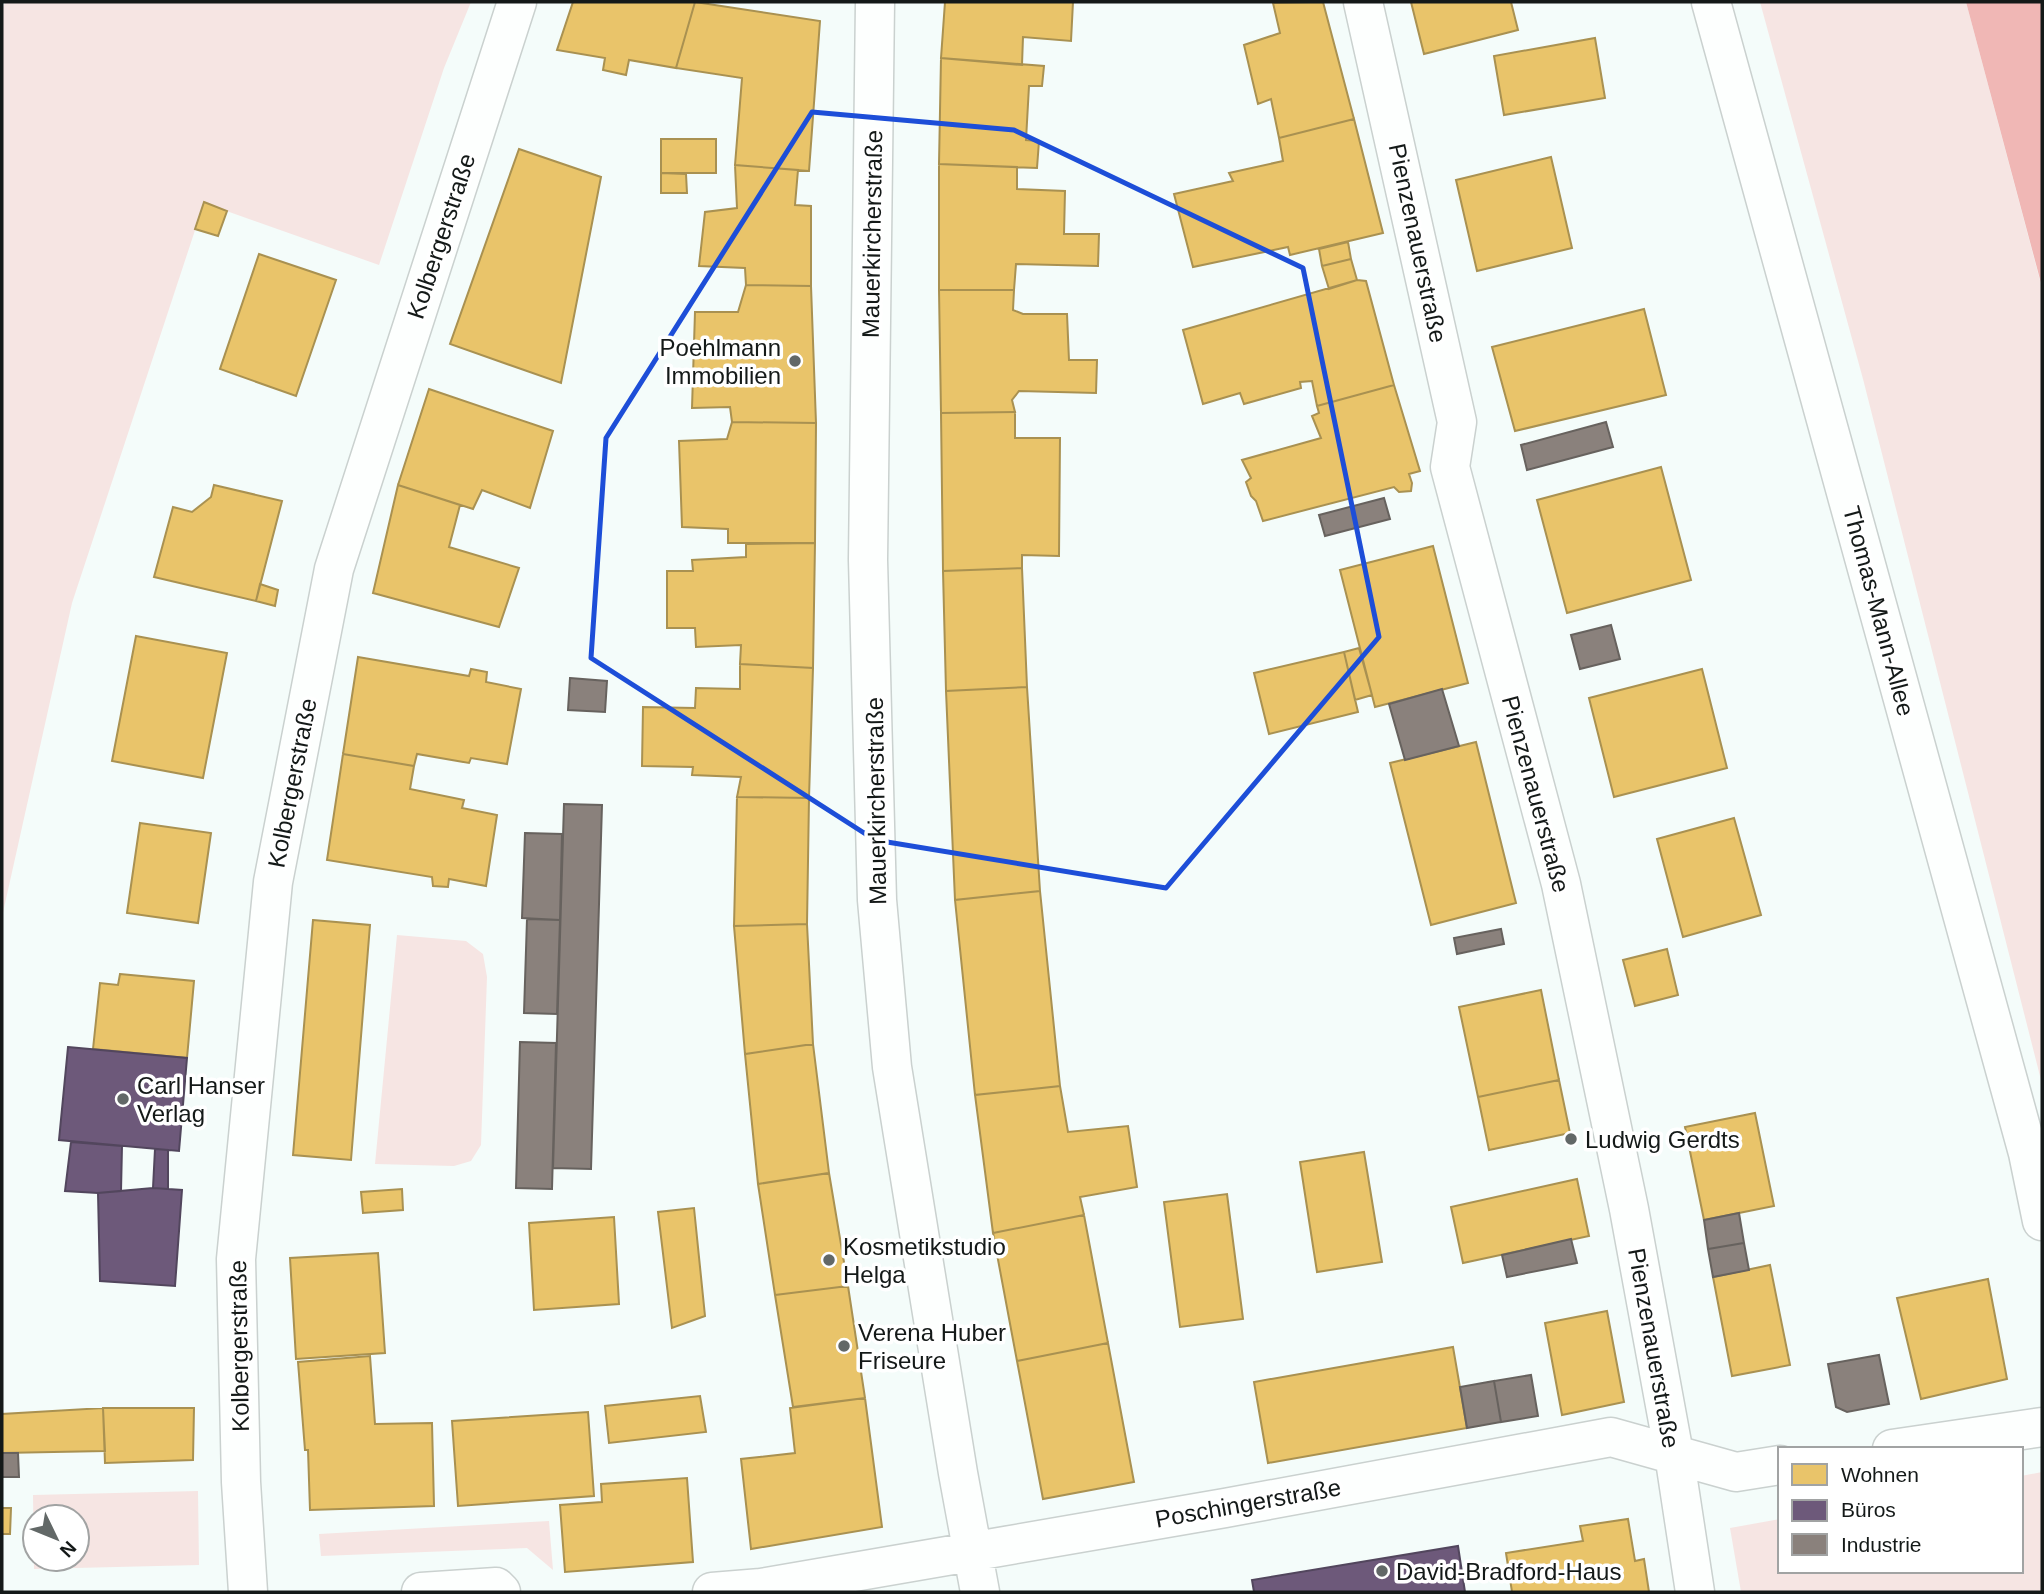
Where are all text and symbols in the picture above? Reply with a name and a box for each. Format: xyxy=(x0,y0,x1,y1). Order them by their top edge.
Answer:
street label: Mauerkircherstraße xyxy=(857,130,887,338)
street label: Pienzenauerstraße xyxy=(1384,141,1452,345)
street label: Kolbergerstraße xyxy=(402,150,480,322)
place label: Poehlmann Immobilien xyxy=(660,334,781,389)
marker: Poehlmann Immobilien xyxy=(787,353,803,369)
street label: Thomas-Mann-Allee xyxy=(1838,503,1920,719)
street label: Pienzenauerstraße xyxy=(1497,693,1575,895)
street label: Kolbergerstraße xyxy=(262,696,322,870)
street label: Mauerkircherstraße xyxy=(861,697,891,905)
place label: Carl Hanser Verlag xyxy=(137,1072,265,1127)
marker: Carl Hanser Verlag xyxy=(115,1091,131,1107)
place label: Ludwig Gerdts xyxy=(1585,1126,1740,1153)
marker: Ludwig Gerdts xyxy=(1563,1131,1579,1147)
place label: Kosmetikstudio Helga xyxy=(843,1233,1006,1288)
street label: Pienzenauerstraße xyxy=(1623,1246,1685,1450)
marker: Kosmetikstudio Helga xyxy=(821,1252,837,1268)
street label: Kolbergerstraße xyxy=(224,1260,254,1432)
place label: Verena Huber Friseure xyxy=(858,1319,1006,1374)
marker: Verena Huber Friseure xyxy=(836,1338,852,1354)
legend xyxy=(1778,1447,2023,1573)
text: Wohnen xyxy=(1841,1463,1919,1486)
street label: Poschingerstraße xyxy=(1153,1473,1343,1533)
text: Büros xyxy=(1841,1498,1896,1521)
north arrow xyxy=(21,1503,91,1573)
text: Industrie xyxy=(1841,1533,1922,1556)
text: N xyxy=(56,1537,80,1561)
place label: David-Bradford-Haus xyxy=(1396,1558,1621,1585)
marker: David-Bradford-Haus xyxy=(1374,1563,1390,1579)

